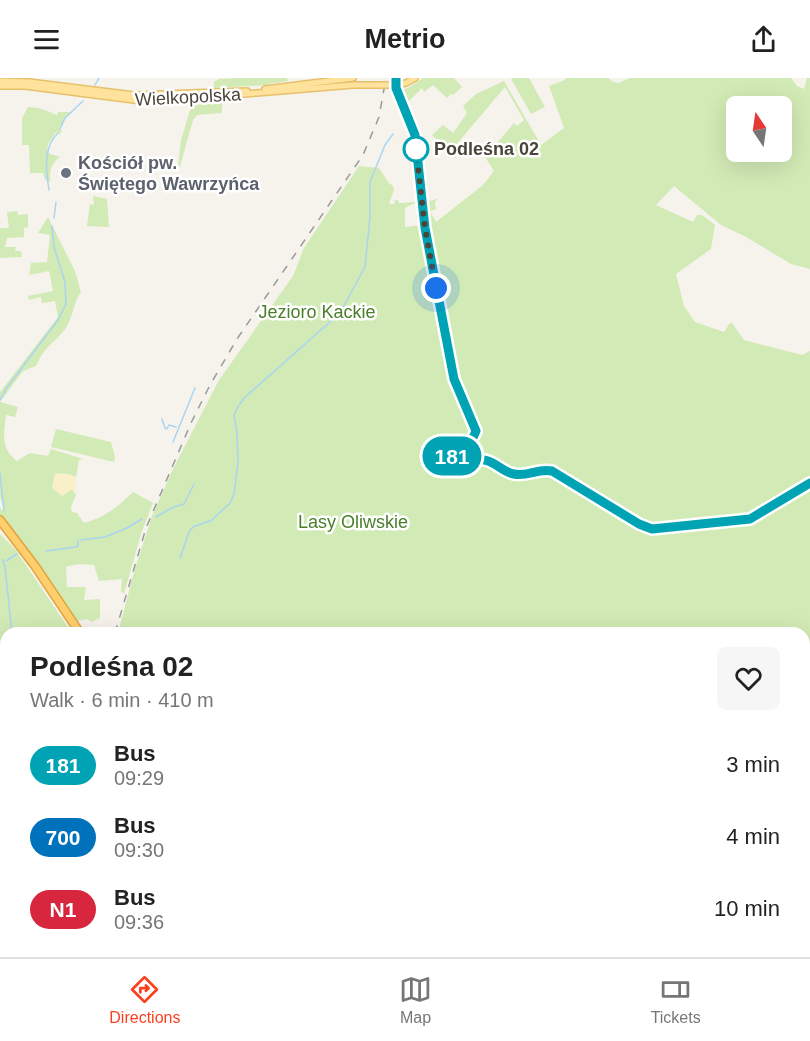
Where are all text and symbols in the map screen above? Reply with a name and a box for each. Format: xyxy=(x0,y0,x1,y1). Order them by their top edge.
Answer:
icon: menu xyxy=(30,23,63,56)
icon: share xyxy=(747,23,780,56)
text: Metrio xyxy=(365,24,446,54)
street label: Wielkopolska xyxy=(135,84,242,110)
north arrow xyxy=(726,96,792,162)
map controls xyxy=(726,96,792,162)
marker: Podleśna 02 xyxy=(403,136,429,162)
place label: Podleśna 02 xyxy=(434,139,539,159)
place label: Kościół pw. Świętego Wawrzyńca xyxy=(78,153,260,194)
marker: Kościół pw. Świętego Wawrzyńca xyxy=(59,166,73,180)
your location xyxy=(421,273,451,303)
park label: Jezioro Kackie xyxy=(258,302,376,322)
line badge: 181 xyxy=(418,436,486,476)
text: 181 xyxy=(434,445,470,468)
park label: Lasy Oliwskie xyxy=(298,512,408,532)
button: heart xyxy=(717,647,780,710)
text: Podleśna 02 xyxy=(30,651,193,682)
text: Walk · 6 min · 410 m xyxy=(30,689,214,711)
text: Bus xyxy=(114,741,156,766)
text: 3 min xyxy=(726,752,780,777)
text: 181 xyxy=(45,754,81,777)
text: 09:29 xyxy=(114,767,164,789)
text: Bus xyxy=(114,813,156,838)
text: 4 min xyxy=(726,824,780,849)
text: 700 xyxy=(45,826,81,849)
text: 09:30 xyxy=(114,839,164,861)
text: Bus xyxy=(114,885,156,910)
text: 10 min xyxy=(714,896,780,921)
text: N1 xyxy=(50,898,76,921)
text: 09:36 xyxy=(114,911,164,933)
tab: Directions xyxy=(109,973,180,1027)
tab: Map xyxy=(399,973,432,1027)
tab: Tickets xyxy=(651,973,701,1027)

